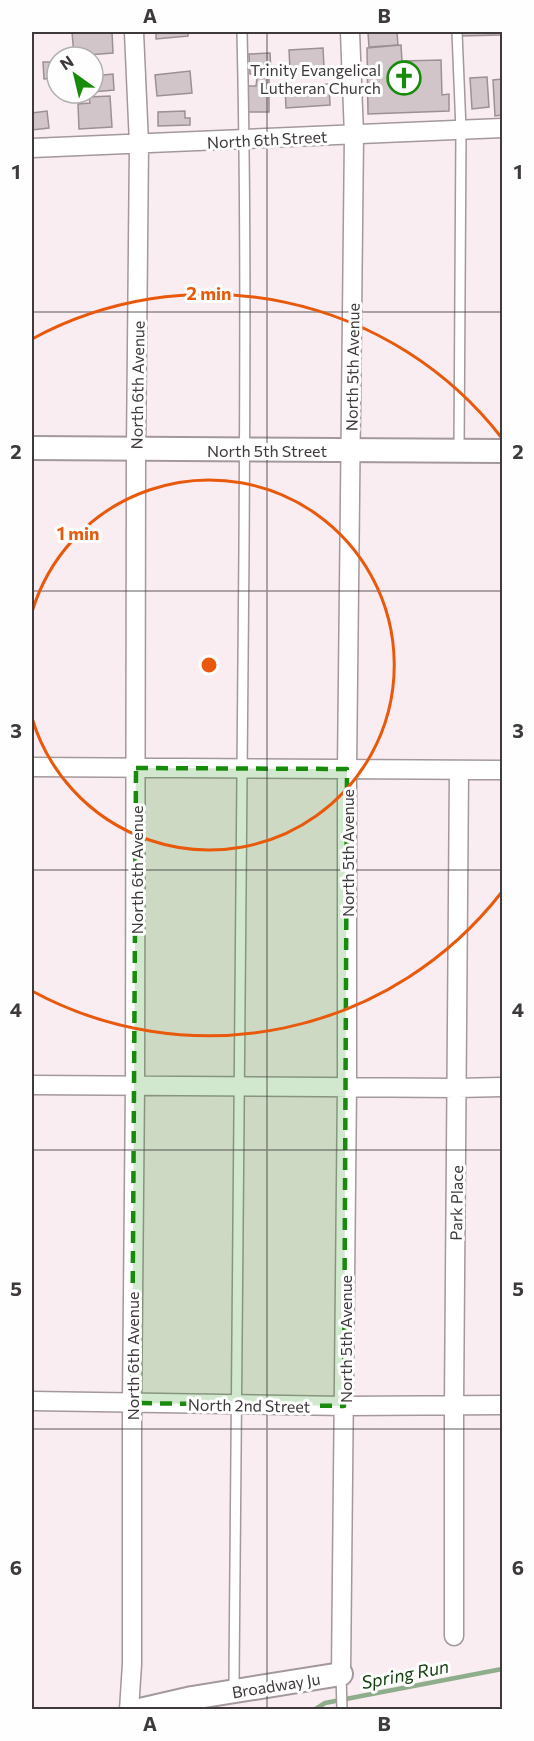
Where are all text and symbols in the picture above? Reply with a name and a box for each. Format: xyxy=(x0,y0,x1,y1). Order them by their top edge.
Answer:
text: A xyxy=(143,3,157,27)
text: B xyxy=(377,3,391,27)
north arrow xyxy=(45,45,105,105)
text: N xyxy=(56,51,77,73)
place label: Trinity Evangelical Lutheran Church xyxy=(250,60,381,97)
church icon: Trinity Evangelical Lutheran Church xyxy=(386,60,422,96)
street label: North 6th Street xyxy=(206,126,328,152)
text: 1 xyxy=(11,159,21,183)
text: 1 xyxy=(513,159,523,183)
text: 2 min xyxy=(187,282,231,304)
street label: North 5th Avenue xyxy=(341,303,363,431)
street label: North 6th Avenue xyxy=(126,321,148,449)
text: 2 xyxy=(10,439,22,463)
text: 2 xyxy=(512,439,524,463)
street label: North 5th Street xyxy=(207,441,327,460)
text: 1 min xyxy=(57,522,99,544)
centre of rings xyxy=(199,655,219,675)
text: 3 xyxy=(10,718,22,742)
text: 3 xyxy=(512,718,524,742)
street label: North 5th Avenue xyxy=(338,789,357,917)
street label: North 6th Avenue xyxy=(127,806,146,934)
text: 4 xyxy=(10,997,22,1021)
text: 4 xyxy=(512,997,524,1021)
street label: Park Place xyxy=(446,1165,466,1241)
street label: North 5th Avenue xyxy=(336,1275,355,1403)
text: 5 xyxy=(10,1276,22,1300)
text: 5 xyxy=(512,1276,524,1300)
street label: North 6th Avenue xyxy=(123,1292,142,1420)
street label: North 2nd Street xyxy=(188,1394,311,1416)
text: 6 xyxy=(10,1555,22,1579)
text: 6 xyxy=(512,1555,524,1579)
water label: Spring Run xyxy=(359,1655,451,1693)
street label: Broadway Ju xyxy=(230,1669,322,1701)
text: A xyxy=(143,1711,157,1735)
text: B xyxy=(377,1711,391,1735)

